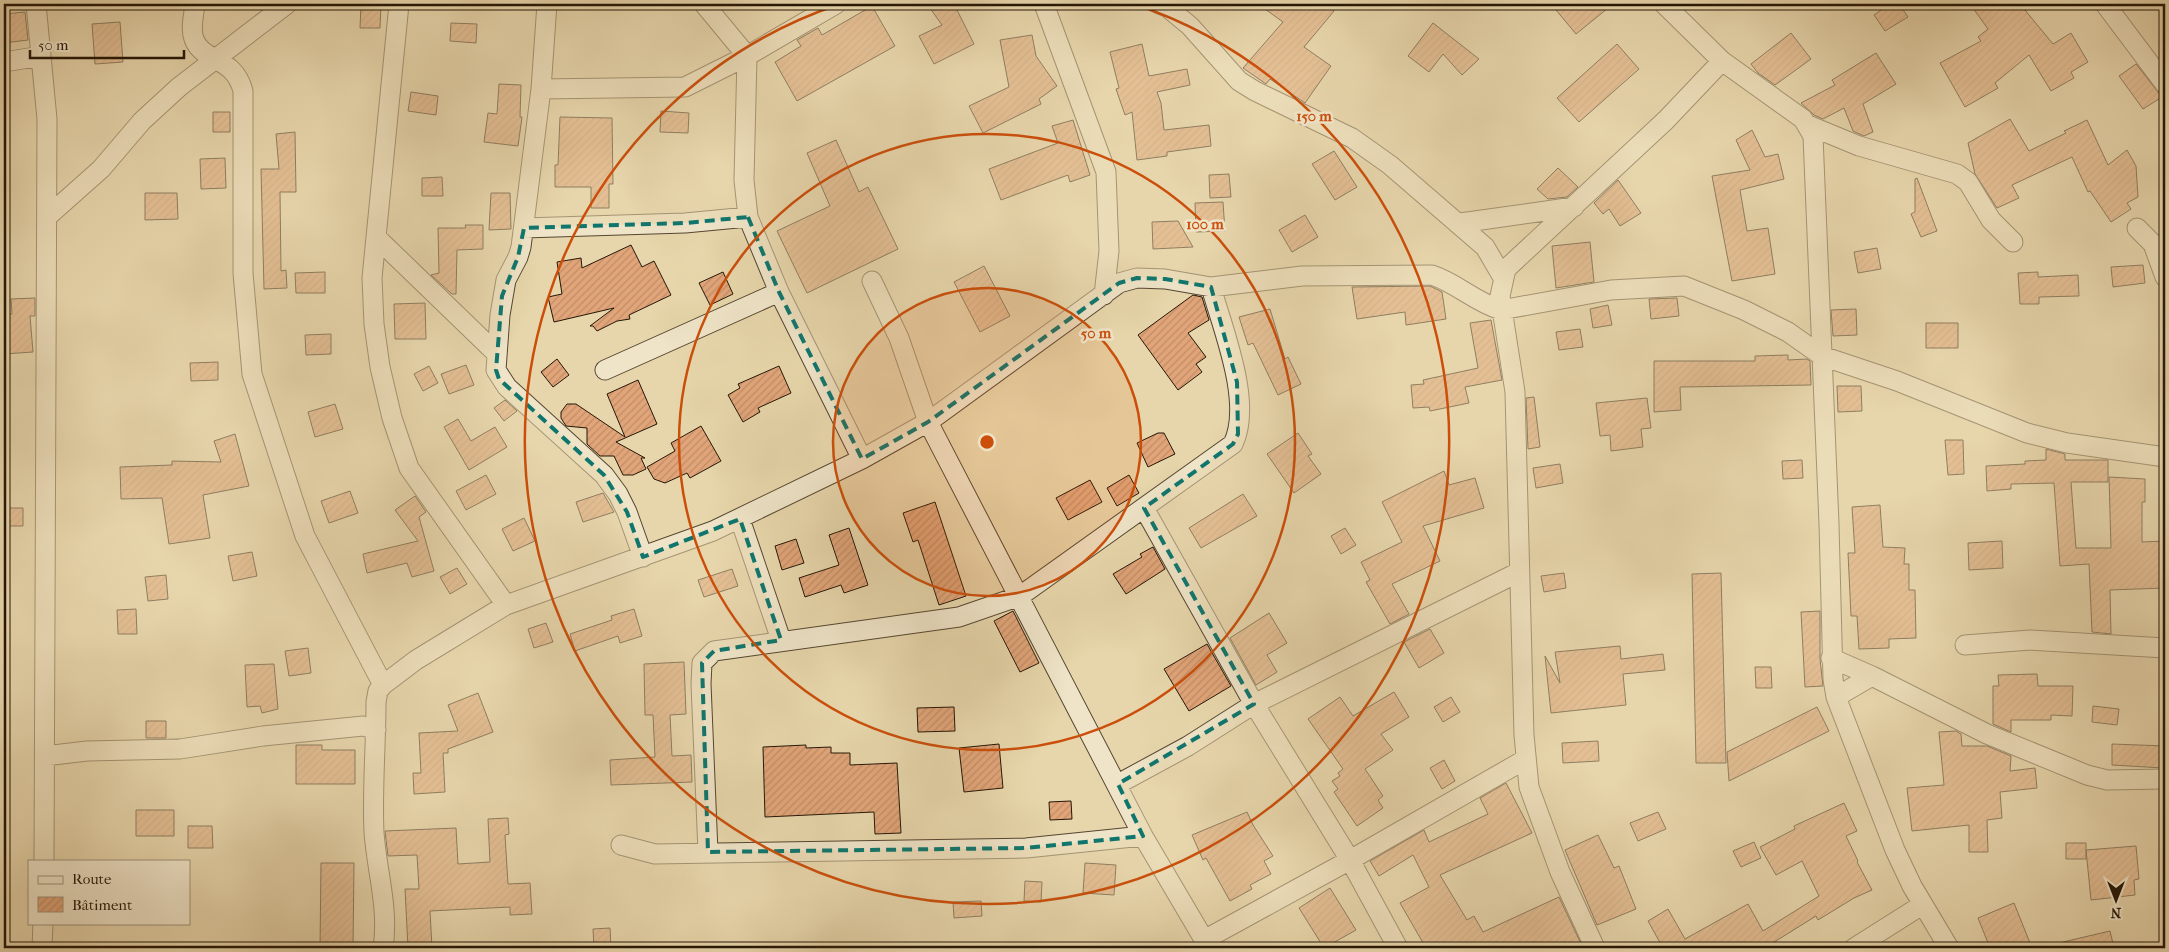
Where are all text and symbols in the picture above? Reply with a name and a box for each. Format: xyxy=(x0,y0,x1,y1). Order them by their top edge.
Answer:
scale bar xyxy=(30,28,184,60)
text: 50 m xyxy=(38,36,69,54)
text: 150 m xyxy=(1296,107,1332,125)
text: 100 m xyxy=(1186,215,1224,233)
text: 50 m xyxy=(1081,324,1112,342)
centre of rings xyxy=(978,433,996,451)
legend xyxy=(28,860,190,924)
text: Route xyxy=(72,870,112,888)
north arrow xyxy=(2092,874,2142,924)
text: Bâtiment xyxy=(72,896,133,914)
text: N xyxy=(2110,904,2121,921)

